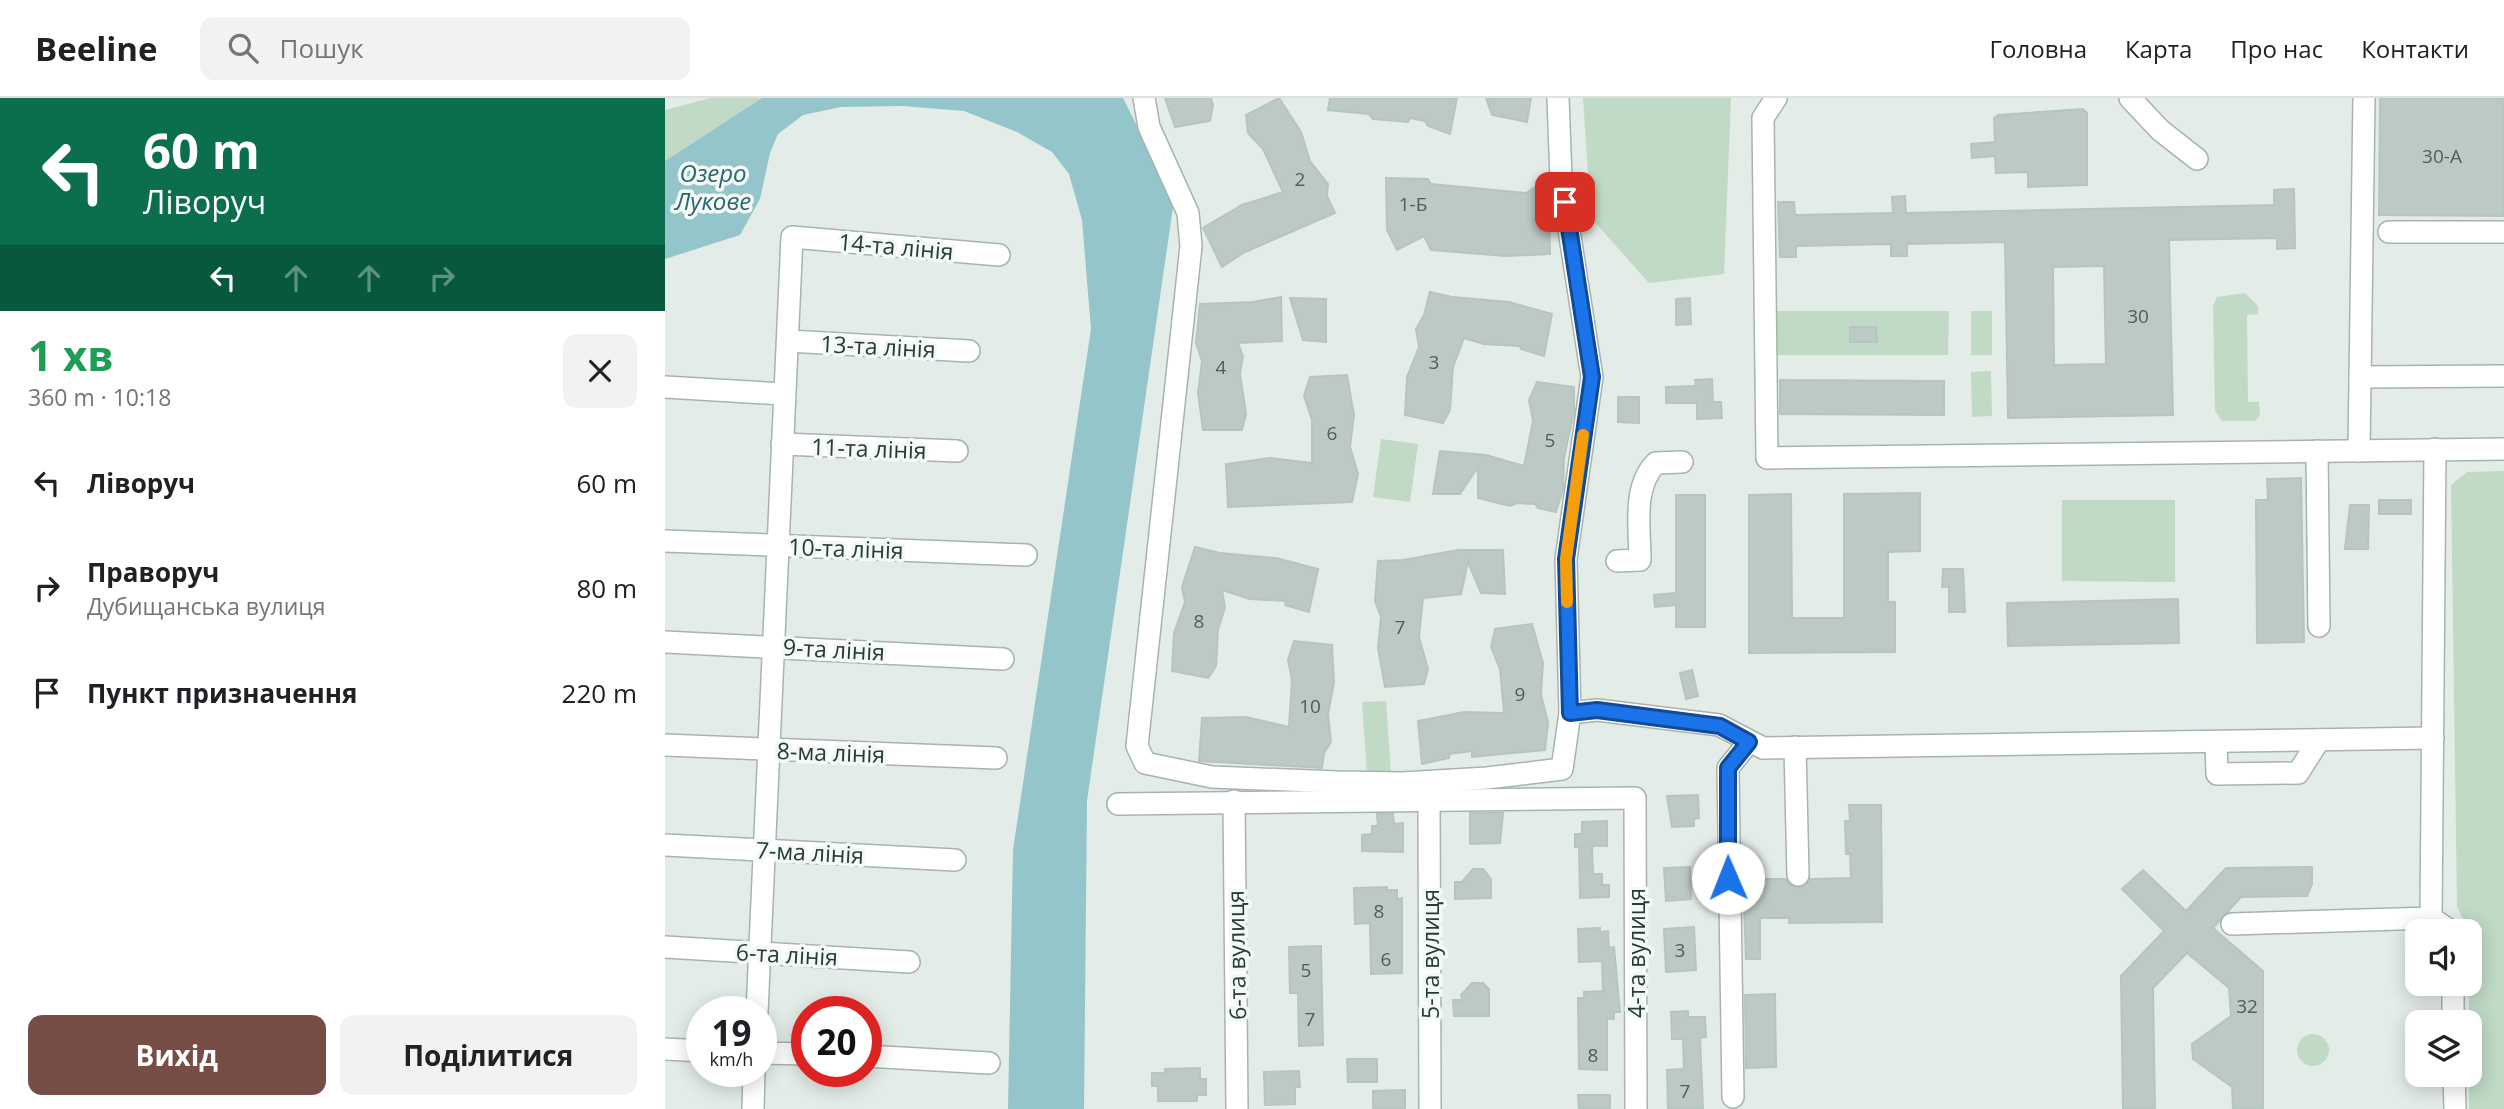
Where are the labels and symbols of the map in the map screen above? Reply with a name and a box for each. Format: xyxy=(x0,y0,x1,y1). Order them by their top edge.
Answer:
house number: 30-А xyxy=(2422,143,2462,169)
water label: Озеро Лукове xyxy=(674,156,751,217)
house number: 2 xyxy=(1295,166,1305,192)
pin xyxy=(1535,172,1595,232)
house number: 1-Б xyxy=(1399,191,1427,217)
street label: 14-та лінія xyxy=(837,225,955,267)
house number: 30 xyxy=(2127,303,2149,329)
street label: 13-та лінія xyxy=(820,327,936,365)
house number: 3 xyxy=(1429,349,1439,375)
house number: 4 xyxy=(1216,354,1227,380)
house number: 6 xyxy=(1327,420,1337,446)
house number: 5 xyxy=(1545,427,1555,453)
street label: 11-та лінія xyxy=(811,430,927,466)
street label: 10-та лінія xyxy=(788,530,904,566)
house number: 8 xyxy=(1194,608,1204,634)
house number: 7 xyxy=(1395,614,1405,640)
street label: 9-та лінія xyxy=(782,630,886,668)
house number: 9 xyxy=(1515,681,1525,707)
house number: 10 xyxy=(1299,693,1321,719)
street label: 8-ма лінія xyxy=(776,734,886,770)
street label: 7-ма лінія xyxy=(755,833,865,871)
position arrow xyxy=(1691,841,1765,915)
street label: 4-та вулиця xyxy=(1620,888,1652,1018)
street label: 5-та вулиця xyxy=(1414,889,1446,1019)
street label: 6-та вулиця xyxy=(1219,890,1253,1020)
house number: 8 xyxy=(1374,898,1384,924)
street label: 6-та лінія xyxy=(735,935,839,973)
house number: 3 xyxy=(1675,937,1685,963)
house number: 6 xyxy=(1381,946,1391,972)
house number: 5 xyxy=(1301,957,1311,983)
house number: 32 xyxy=(2236,993,2258,1019)
speed limit sign: 20 xyxy=(791,996,882,1087)
house number: 7 xyxy=(1305,1006,1315,1032)
house number: 8 xyxy=(1588,1042,1598,1068)
house number: 7 xyxy=(1680,1078,1690,1104)

